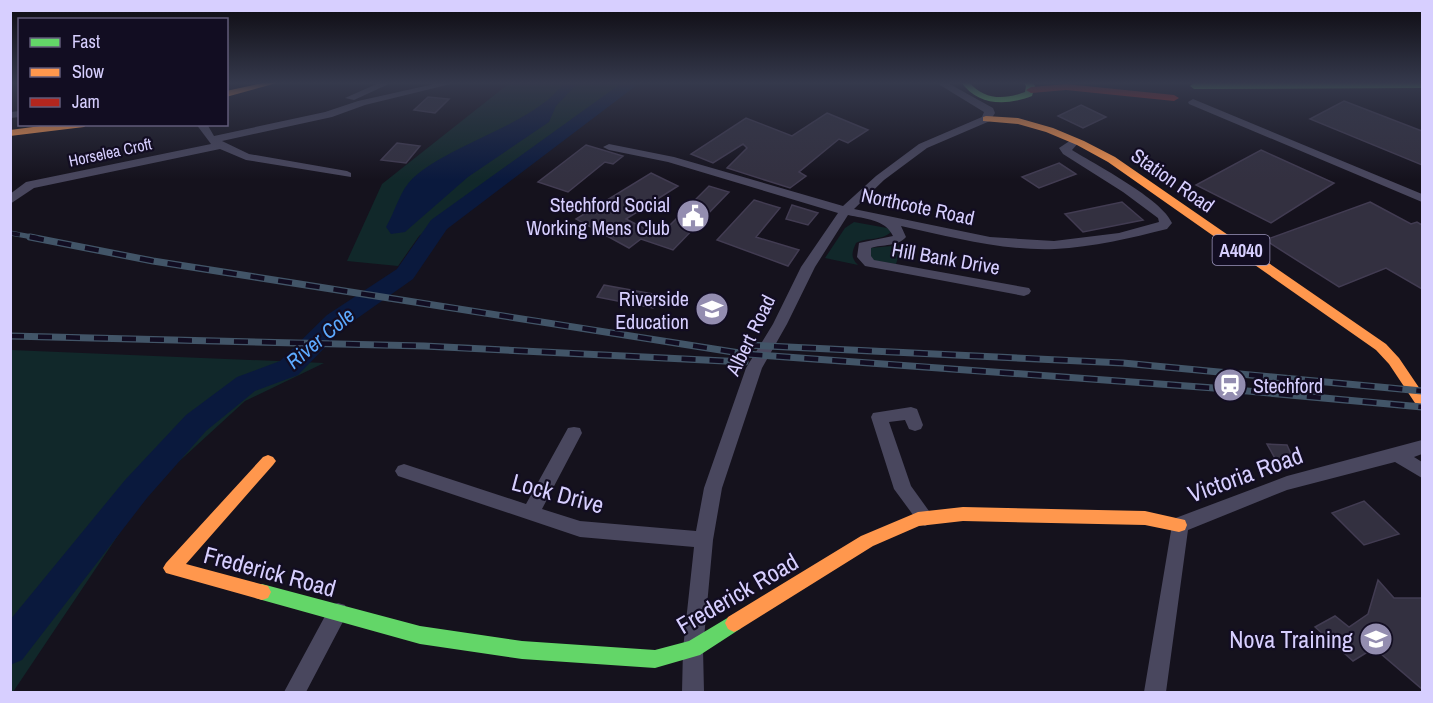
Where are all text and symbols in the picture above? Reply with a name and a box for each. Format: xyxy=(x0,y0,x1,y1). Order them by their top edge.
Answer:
legend xyxy=(18,18,228,126)
text: Fast xyxy=(72,29,100,54)
text: Slow xyxy=(72,59,104,84)
text: Jam xyxy=(72,89,100,114)
street label: Horselea Croft xyxy=(66,132,154,172)
street label: Station Road xyxy=(1126,141,1220,219)
street label: Northcote Road xyxy=(859,181,977,231)
place label: Stechford Social Working Mens Club xyxy=(526,191,670,241)
public building icon: Stechford Social Working Mens Club xyxy=(675,198,711,234)
street label: Hill Bank Drive xyxy=(890,235,1002,281)
road number: A4040 xyxy=(1212,235,1270,265)
place label: Riverside Education xyxy=(615,285,689,335)
street label: Albert Road xyxy=(718,290,781,381)
school or university icon: Riverside Education xyxy=(694,291,730,327)
water label: River Cole xyxy=(280,301,360,375)
station icon: Stechford xyxy=(1212,367,1248,403)
place label: Stechford xyxy=(1253,372,1323,399)
street label: Victoria Road xyxy=(1183,438,1307,510)
street label: Lock Drive xyxy=(508,465,608,521)
street label: Frederick Road xyxy=(200,538,340,604)
street label: Frederick Road xyxy=(670,545,804,641)
school or university icon: Nova Training xyxy=(1358,621,1394,657)
place label: Nova Training xyxy=(1229,623,1353,655)

